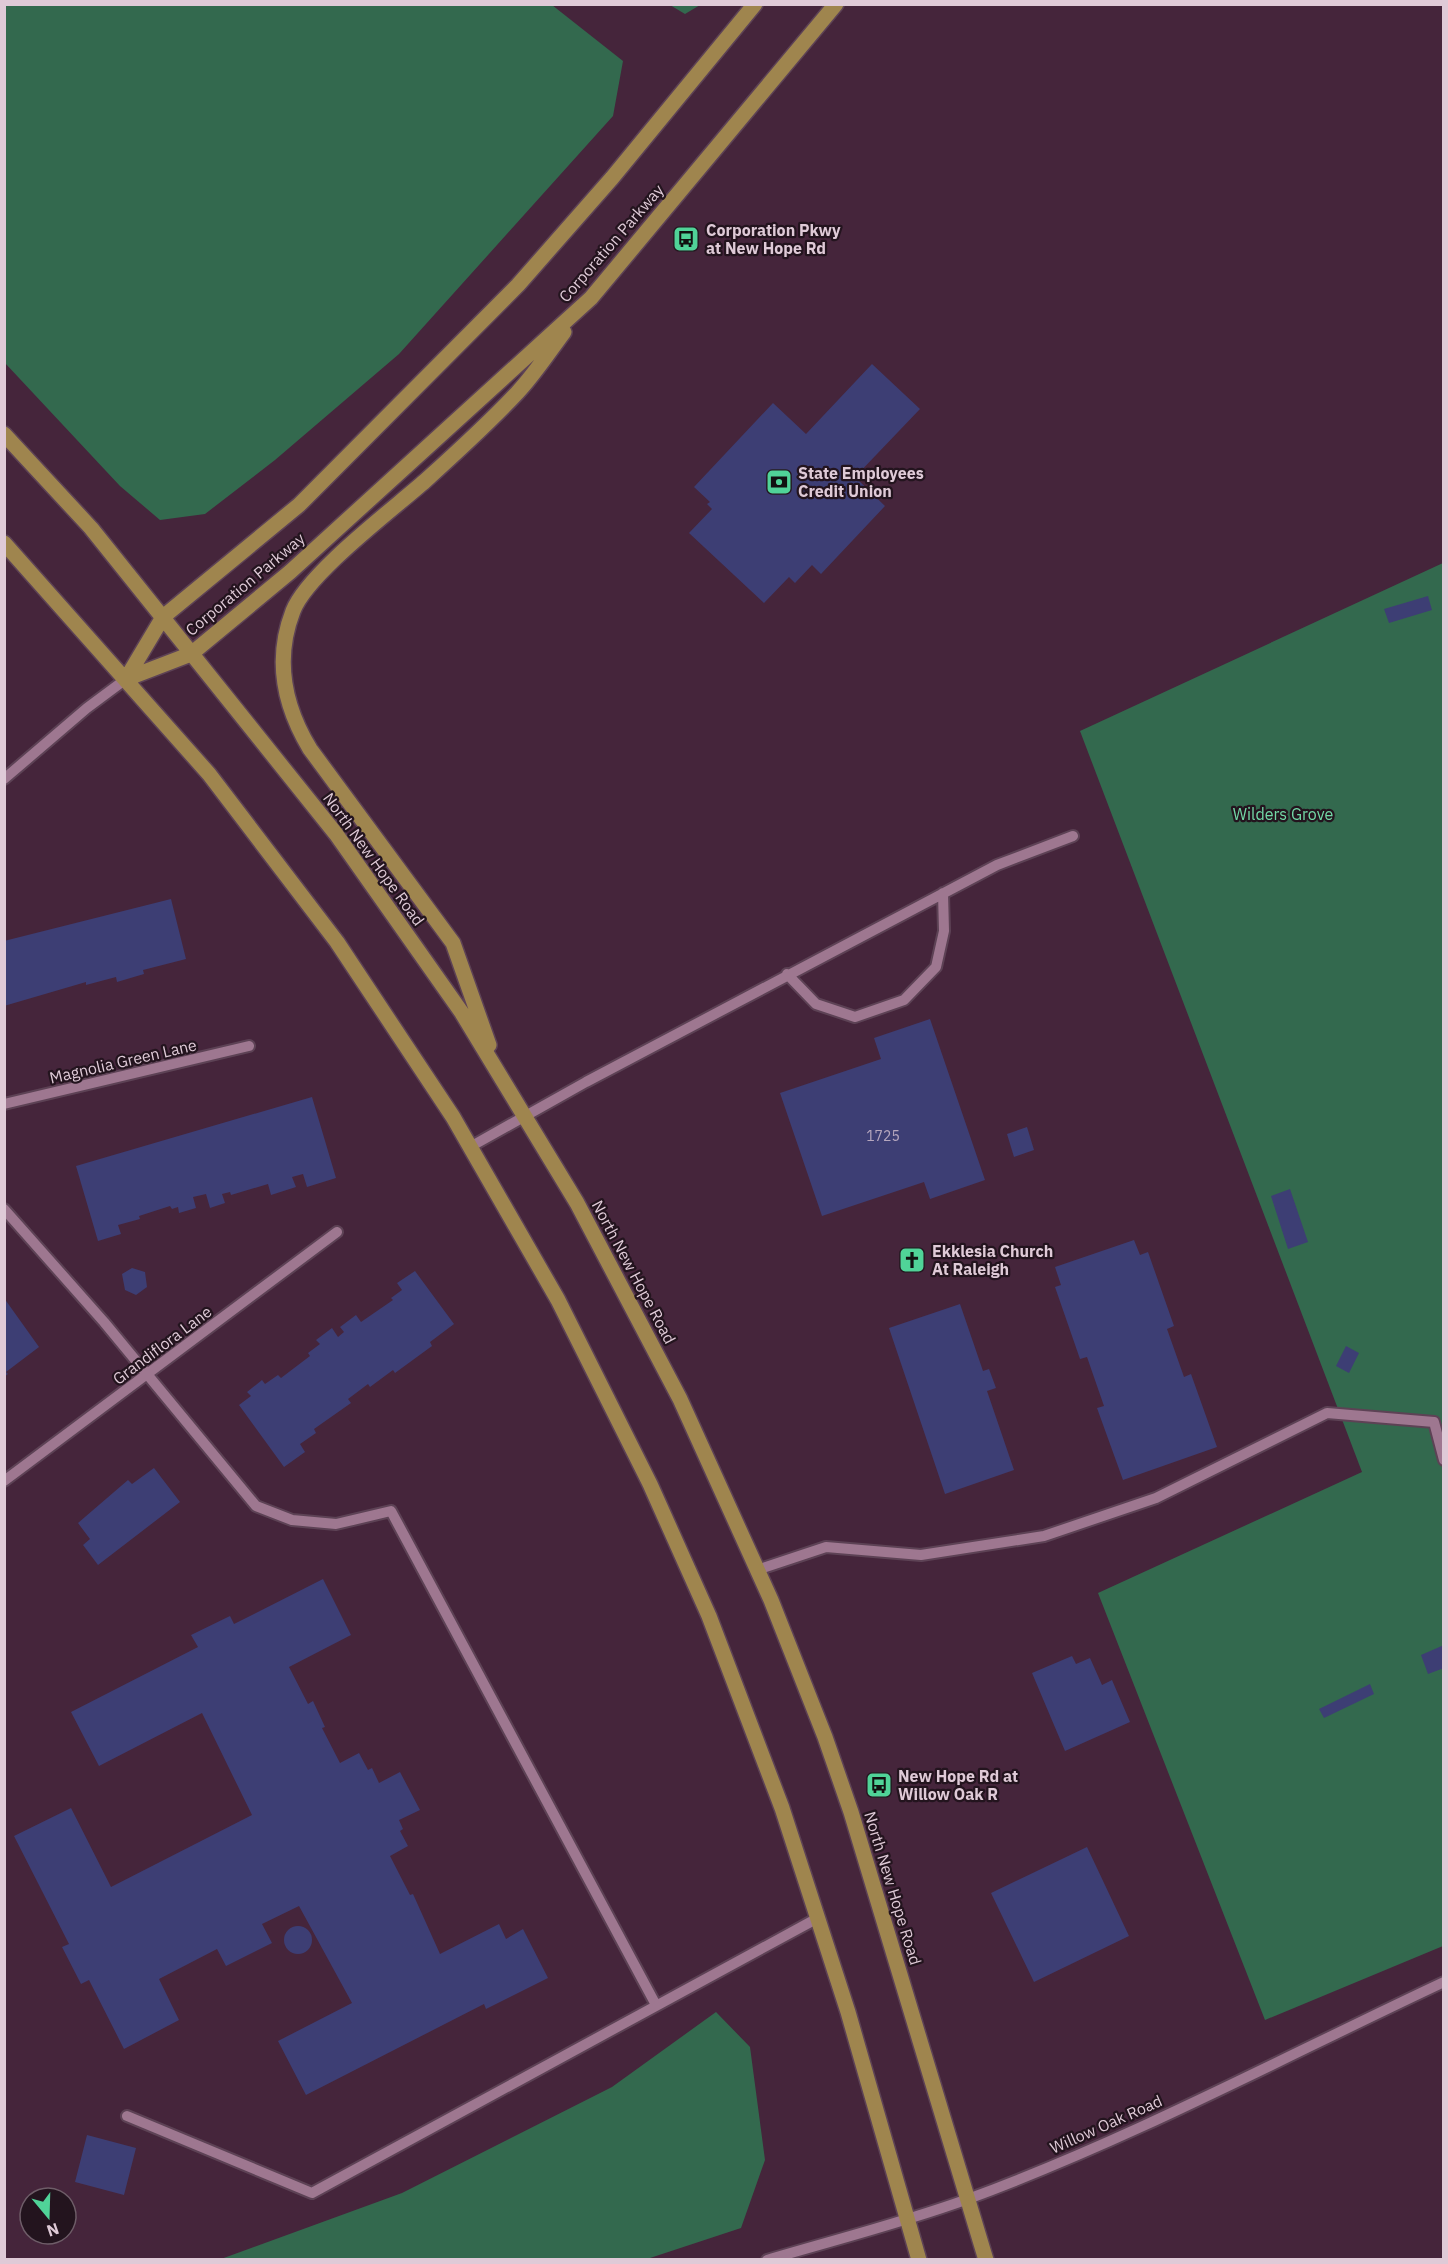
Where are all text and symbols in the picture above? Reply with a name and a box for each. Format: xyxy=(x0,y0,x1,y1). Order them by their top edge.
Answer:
street label: Corporation Parkway xyxy=(554,180,668,306)
place label: Corporation Pkwy at New Hope Rd xyxy=(706,220,841,258)
bus stop icon: Corporation Pkwy at New Hope Rd xyxy=(671,224,701,254)
place label: State Employees Credit Union xyxy=(798,463,924,501)
bank icon: State Employees Credit Union xyxy=(764,467,794,497)
street label: Corporation Parkway xyxy=(181,528,309,640)
street label: North New Hope Road xyxy=(319,789,429,929)
park label: Wilders Grove xyxy=(1233,804,1333,824)
street label: Magnolia Green Lane xyxy=(47,1034,199,1088)
house number: 1725 xyxy=(866,1127,900,1145)
street label: North New Hope Road xyxy=(588,1197,680,1347)
place label: Ekklesia Church At Raleigh xyxy=(932,1241,1053,1279)
church icon: Ekklesia Church At Raleigh xyxy=(897,1245,927,1275)
street label: Grandiflora Lane xyxy=(109,1301,216,1389)
place label: New Hope Rd at Willow Oak R xyxy=(898,1766,1018,1804)
bus stop icon: New Hope Rd at Willow Oak R xyxy=(864,1770,894,1800)
street label: North New Hope Road xyxy=(860,1809,926,1967)
street label: Willow Oak Road xyxy=(1047,2090,1165,2158)
north arrow xyxy=(18,2186,78,2246)
text: N xyxy=(44,2219,62,2242)

